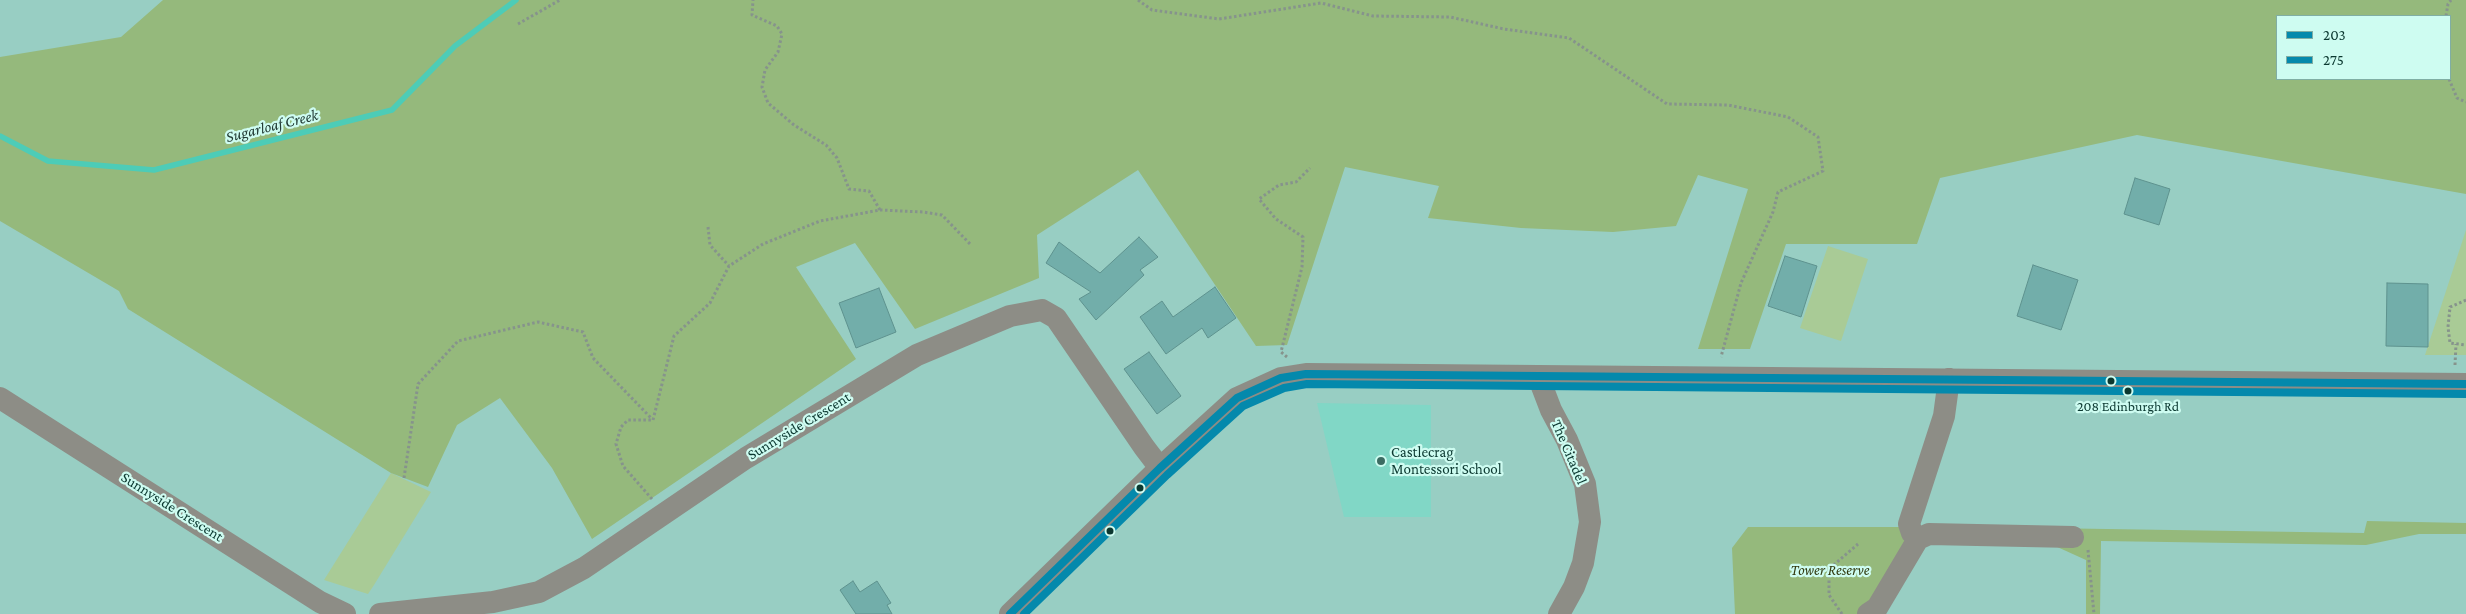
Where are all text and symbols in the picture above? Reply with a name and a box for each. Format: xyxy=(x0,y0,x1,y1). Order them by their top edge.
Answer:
legend xyxy=(2276,15,2451,80)
text: 203 xyxy=(2323,27,2346,43)
text: 275 xyxy=(2323,52,2344,68)
water label: Sugarloaf Creek xyxy=(224,105,320,147)
unlabelled marker xyxy=(2106,376,2116,386)
marker: 208 Edinburgh Rd xyxy=(2123,386,2133,396)
street label: Sunnyside Crescent xyxy=(744,388,854,464)
place label: 208 Edinburgh Rd xyxy=(2077,399,2179,415)
street label: The Citadel xyxy=(1547,417,1591,487)
place label: Castlecrag Montessori School xyxy=(1391,443,1502,478)
marker: Castlecrag Montessori School xyxy=(1375,455,1387,467)
street label: Sunnyside Crescent xyxy=(118,468,226,546)
unlabelled marker xyxy=(1135,483,1145,493)
unlabelled marker xyxy=(1105,526,1115,536)
park label: Tower Reserve xyxy=(1791,561,1869,579)

